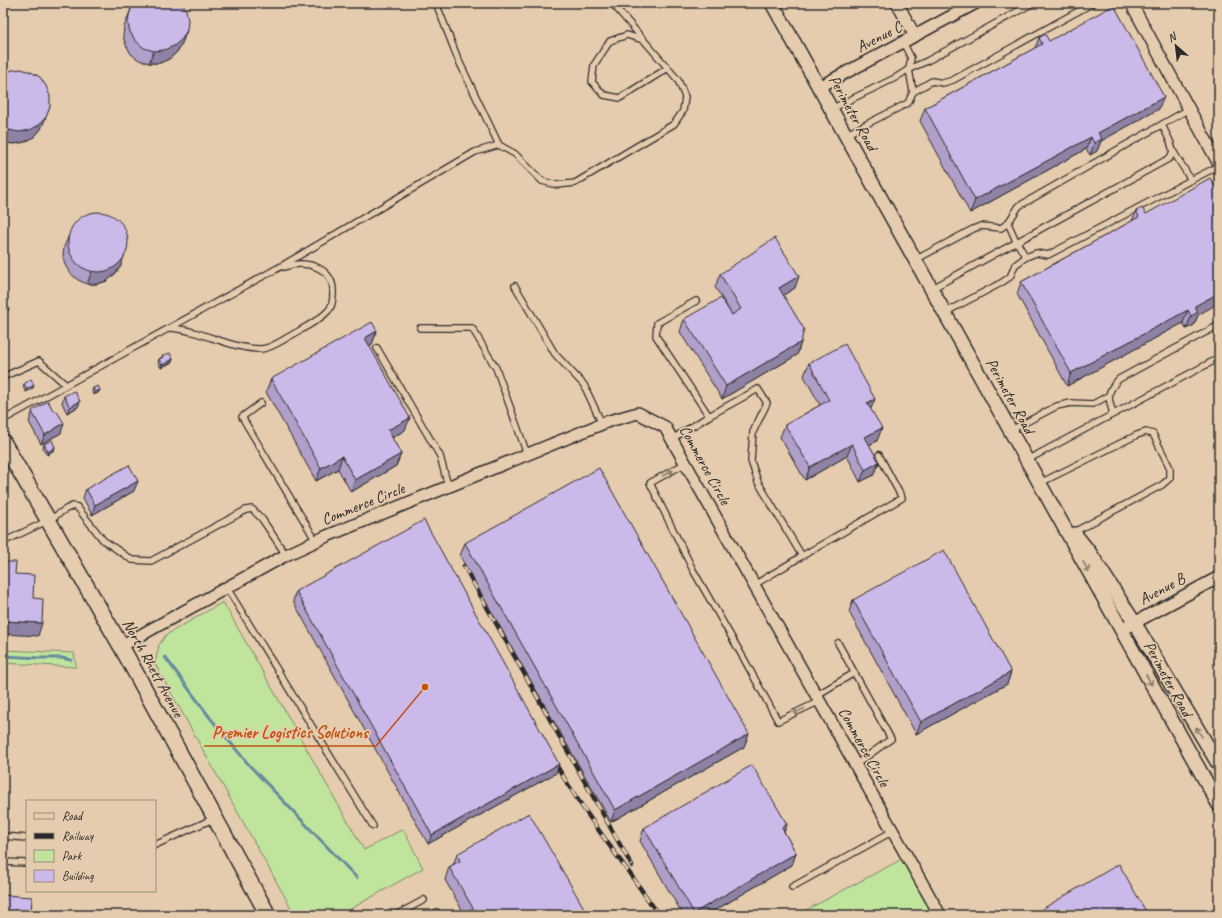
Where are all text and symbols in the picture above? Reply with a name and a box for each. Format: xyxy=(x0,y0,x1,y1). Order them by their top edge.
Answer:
street label: Avenue C xyxy=(853,16,906,57)
north arrow xyxy=(1156,26,1196,66)
text: N xyxy=(1165,28,1180,45)
street label: Perimeter Road xyxy=(824,72,883,157)
street label: Perimeter Road xyxy=(981,355,1040,440)
street label: Commerce Circle xyxy=(675,422,736,510)
one-way arrow xyxy=(661,469,673,476)
street label: Commerce Circle xyxy=(319,478,409,530)
one-way arrow xyxy=(1083,561,1090,573)
street label: Avenue B xyxy=(1136,568,1190,609)
street label: North Rhett Avenue xyxy=(118,615,189,722)
street label: Perimeter Road xyxy=(1139,638,1198,723)
one-way arrow xyxy=(1146,674,1154,686)
street label: Commerce Circle xyxy=(834,704,895,792)
one-way arrow xyxy=(793,708,805,715)
callout: Premier Logistics Solutions xyxy=(204,717,376,746)
text: Premier Logistics Solutions xyxy=(212,722,370,743)
one-way arrow xyxy=(1194,726,1202,738)
legend xyxy=(26,800,156,892)
text: Road xyxy=(62,808,84,824)
text: Railway xyxy=(62,828,94,844)
text: Park xyxy=(62,848,83,864)
text: Building xyxy=(62,868,94,884)

